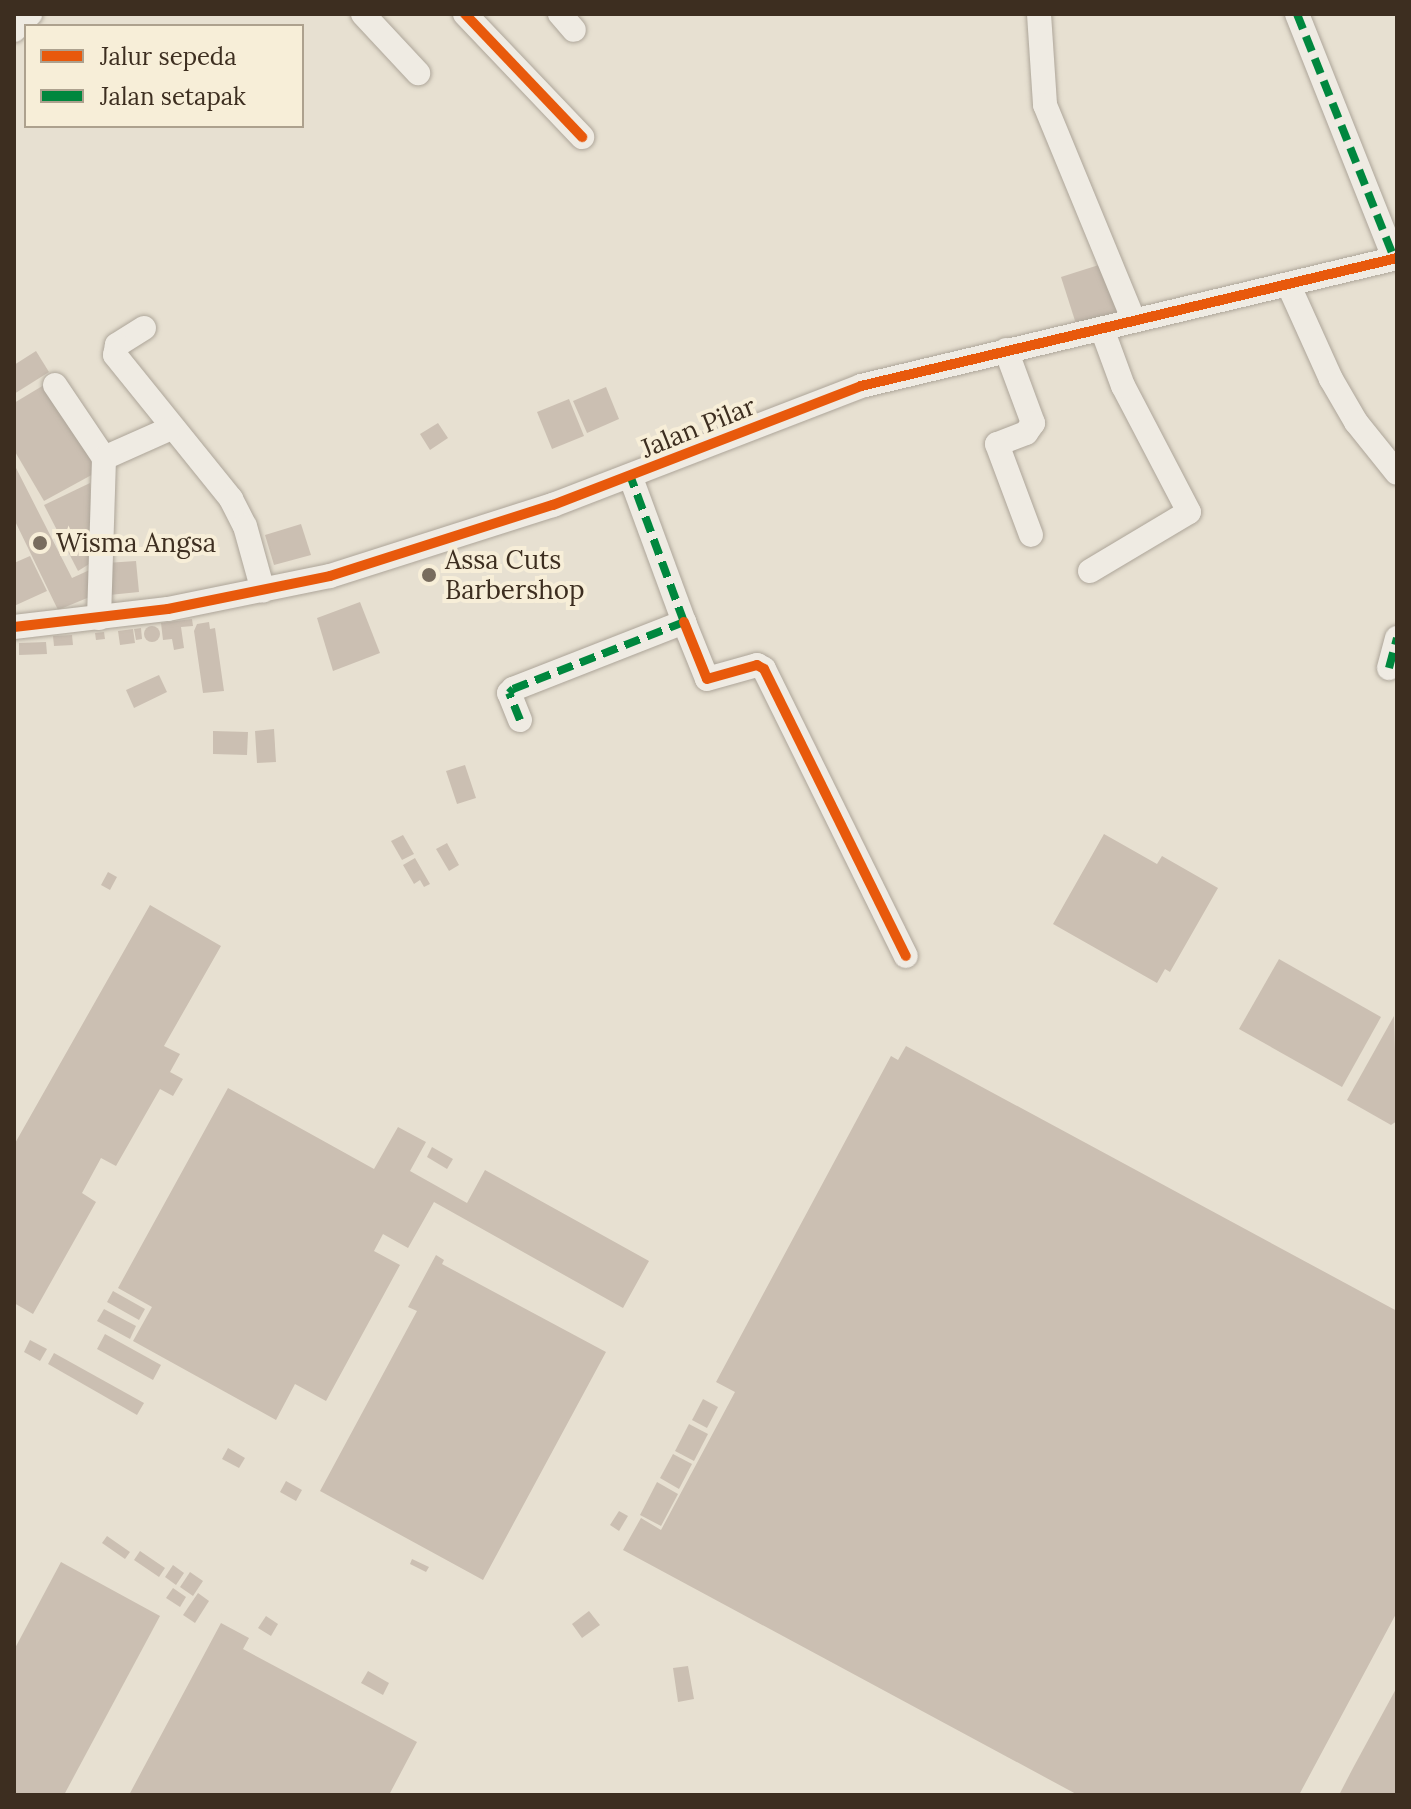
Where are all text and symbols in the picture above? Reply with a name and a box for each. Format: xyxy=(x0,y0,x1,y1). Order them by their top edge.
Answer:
legend xyxy=(24,24,304,128)
text: Jalur sepeda xyxy=(100,41,237,72)
text: Jalan setapak xyxy=(100,81,246,112)
street label: Jalan Pilar xyxy=(636,390,760,464)
place label: Wisma Angsa xyxy=(56,527,216,559)
marker: Wisma Angsa xyxy=(31,534,49,552)
place label: Assa Cuts Barbershop xyxy=(445,544,585,606)
marker: Assa Cuts Barbershop xyxy=(420,566,438,584)

